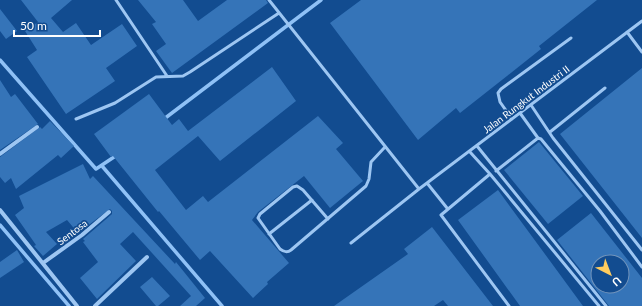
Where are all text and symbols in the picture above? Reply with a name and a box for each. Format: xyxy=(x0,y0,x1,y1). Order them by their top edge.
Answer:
scale bar xyxy=(14,12,100,38)
text: 50 m xyxy=(20,18,47,33)
street label: Jalan Rungkut Industri II xyxy=(480,63,572,135)
street label: Sentosa xyxy=(55,217,89,247)
north arrow xyxy=(590,254,630,294)
text: U xyxy=(610,274,624,289)

